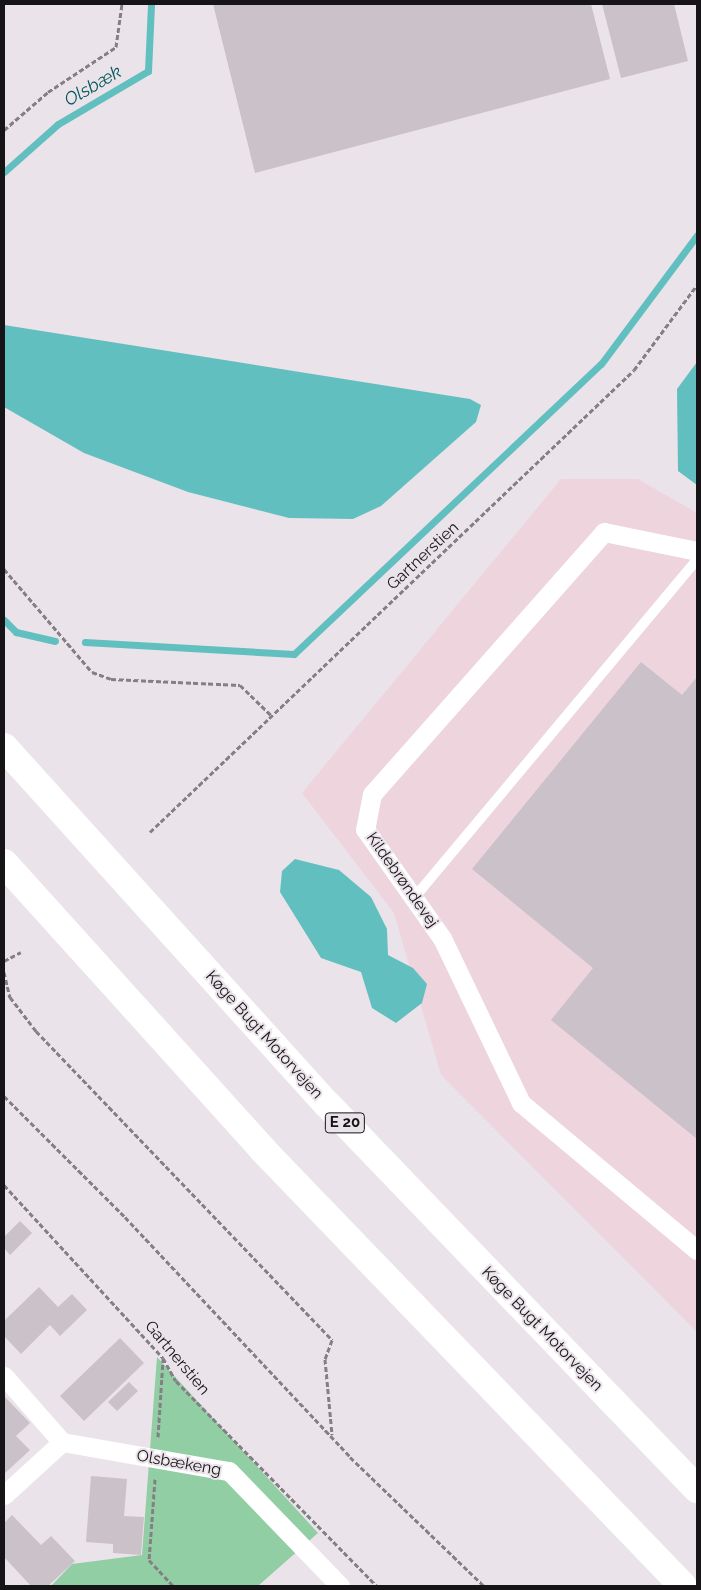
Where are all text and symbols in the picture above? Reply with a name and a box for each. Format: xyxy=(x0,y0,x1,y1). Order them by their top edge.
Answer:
water label: Olsbæk xyxy=(61,61,125,111)
street label: Gartnerstien xyxy=(383,518,463,594)
street label: Kildebrøndevej xyxy=(362,829,442,931)
street label: Køge Bugt Motorvejen xyxy=(201,967,327,1103)
road number: E 20 xyxy=(324,1110,366,1136)
street label: Køge Bugt Motorvejen xyxy=(478,1263,606,1395)
street label: Gartnerstien xyxy=(140,1317,214,1399)
street label: Olsbækeng xyxy=(135,1446,223,1480)

